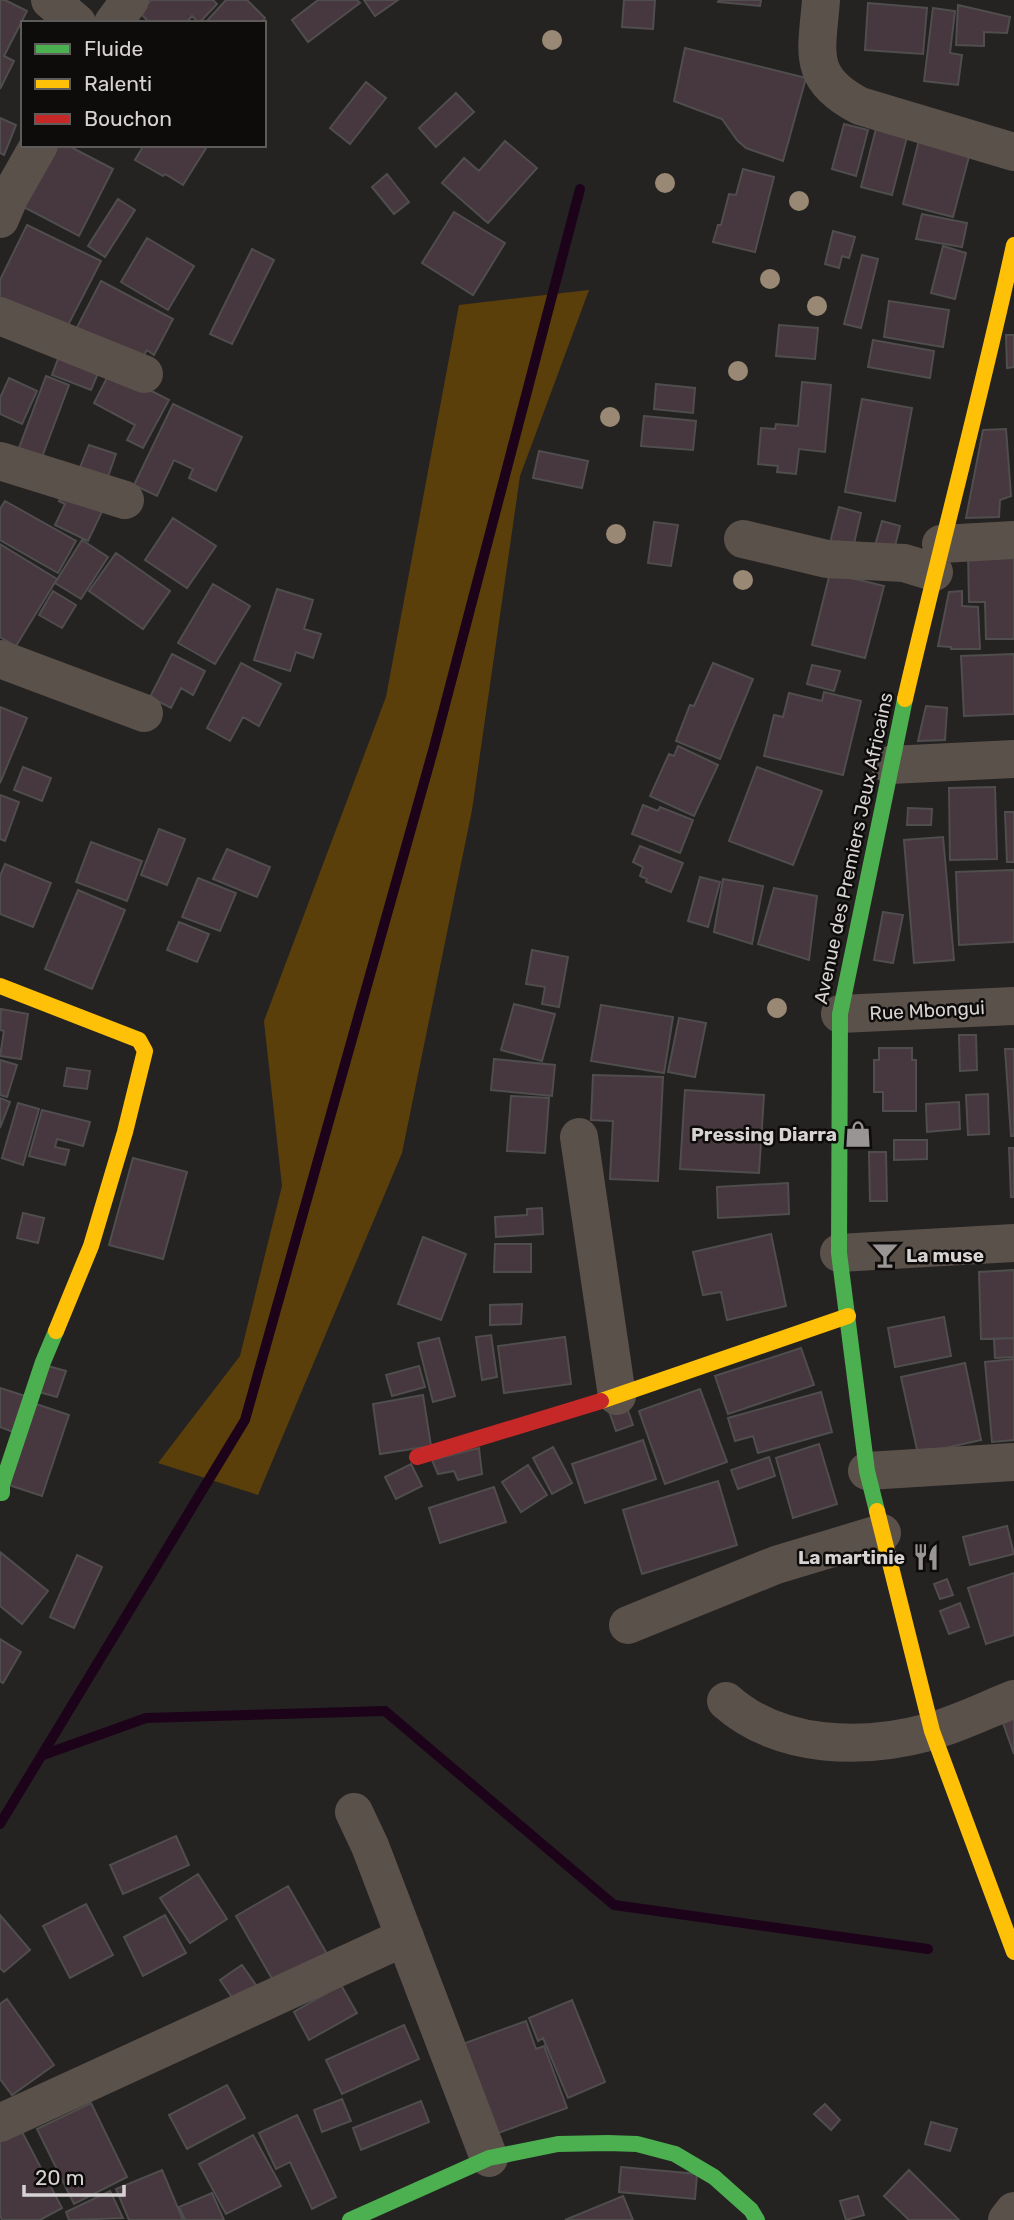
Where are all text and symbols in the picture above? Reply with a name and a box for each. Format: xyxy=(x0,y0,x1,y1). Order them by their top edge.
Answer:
legend xyxy=(21,21,266,147)
text: Fluide xyxy=(84,36,143,61)
text: Ralenti xyxy=(84,71,152,96)
text: Bouchon xyxy=(84,106,172,131)
street label: Avenue des Premiers Jeux Africains xyxy=(809,690,898,1006)
street label: Rue Mbongui xyxy=(869,996,985,1025)
shop icon: Pressing Diarra xyxy=(843,1119,873,1149)
place label: Pressing Diarra xyxy=(691,1123,837,1146)
bar icon: La muse xyxy=(870,1240,900,1270)
place label: La muse xyxy=(906,1244,984,1267)
restaurant icon: La martinie xyxy=(911,1542,941,1572)
place label: La martinie xyxy=(798,1546,905,1569)
scale bar xyxy=(24,2154,124,2198)
text: 20 m xyxy=(35,2165,84,2190)

